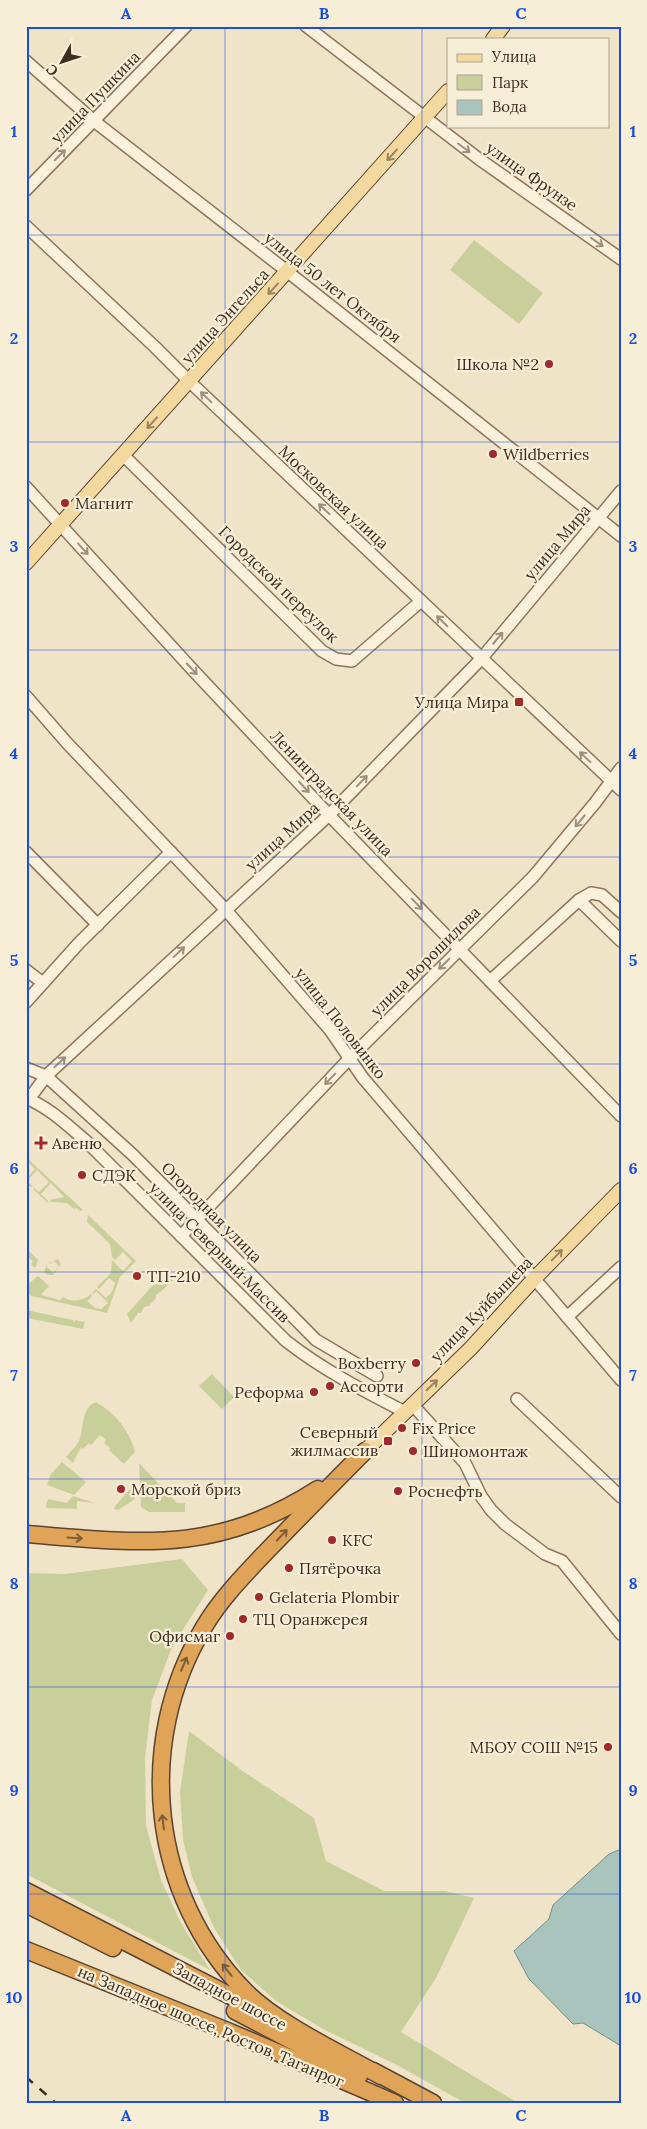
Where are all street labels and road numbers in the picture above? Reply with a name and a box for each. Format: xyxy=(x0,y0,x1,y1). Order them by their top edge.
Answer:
street label: улица Пушкина xyxy=(46,47,144,147)
street label: улица Фрунзе xyxy=(482,137,582,215)
street label: улица 50 лет Октября xyxy=(261,227,405,347)
street label: улица Энгельса xyxy=(177,264,273,368)
street label: Московская улица xyxy=(275,441,393,553)
street label: улица Мира xyxy=(520,500,594,584)
street label: Городской переулок xyxy=(215,521,344,647)
street label: Ленинградская улица xyxy=(266,726,398,860)
street label: улица Мира xyxy=(241,798,323,874)
street label: улица Ворошилова xyxy=(366,902,484,1020)
street label: улица Половинко xyxy=(291,963,391,1083)
street label: Огородная улица xyxy=(157,1157,267,1267)
street label: улица Северный Массив xyxy=(145,1177,295,1327)
street label: улица Куйбышева xyxy=(426,1252,536,1366)
street label: Западное шоссе xyxy=(170,1958,291,2035)
street label: на Западное шоссе, Ростов, Таганрог xyxy=(75,1961,347,2091)

